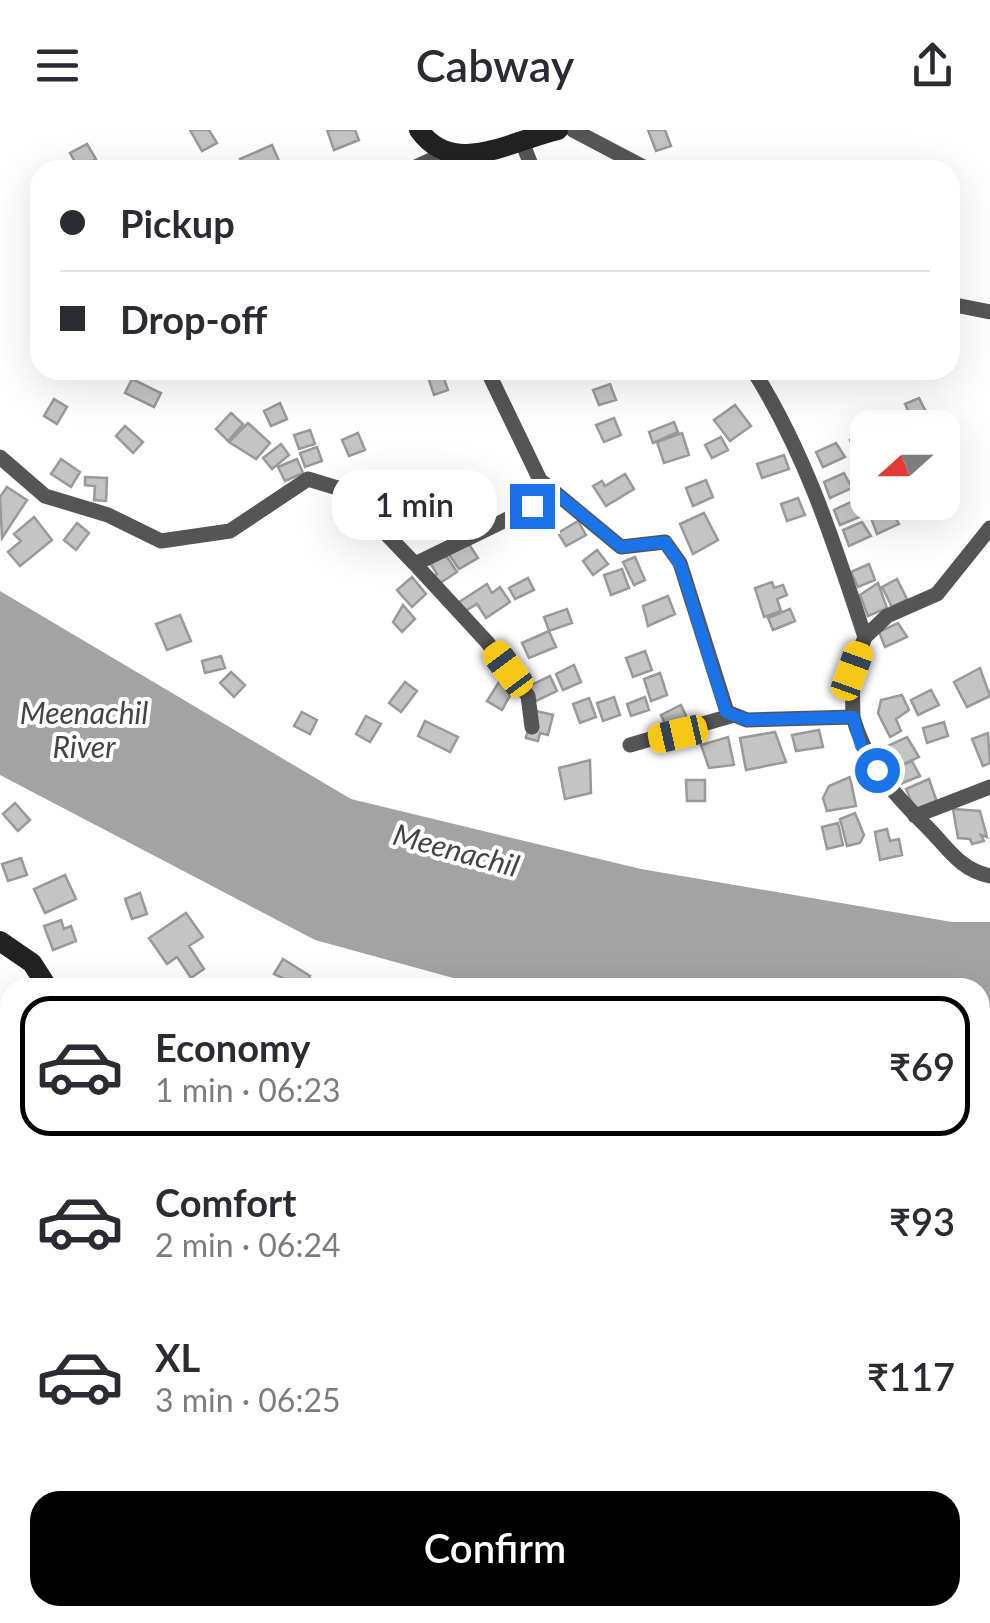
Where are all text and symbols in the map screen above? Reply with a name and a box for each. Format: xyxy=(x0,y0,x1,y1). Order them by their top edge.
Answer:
icon: menu xyxy=(30,38,85,93)
text: Cabway xyxy=(416,38,574,92)
icon: share xyxy=(905,38,960,93)
text: Pickup xyxy=(120,200,235,246)
text: Drop-off xyxy=(120,296,267,342)
north arrow xyxy=(850,410,960,520)
map controls xyxy=(850,410,960,520)
callout: 1 min xyxy=(332,471,497,541)
route end xyxy=(510,484,555,529)
text: 1 min xyxy=(375,485,454,524)
car xyxy=(478,636,538,702)
car xyxy=(828,638,876,704)
water label: Meenachil River xyxy=(20,694,148,764)
car xyxy=(645,713,711,755)
route start xyxy=(855,748,900,793)
water label: Meenachil xyxy=(390,815,523,883)
icon: car xyxy=(35,1021,125,1111)
text: Economy xyxy=(155,1024,310,1070)
text: ₹69 xyxy=(889,1043,955,1089)
text: 1 min · 06:23 xyxy=(155,1070,341,1109)
icon: car xyxy=(35,1176,125,1266)
text: Comfort xyxy=(155,1179,296,1225)
text: ₹93 xyxy=(889,1198,955,1244)
text: 2 min · 06:24 xyxy=(155,1225,341,1264)
icon: car xyxy=(35,1331,125,1421)
text: XL xyxy=(155,1334,200,1380)
text: ₹117 xyxy=(867,1353,955,1399)
text: 3 min · 06:25 xyxy=(155,1380,341,1419)
button: Confirm xyxy=(30,1491,960,1606)

